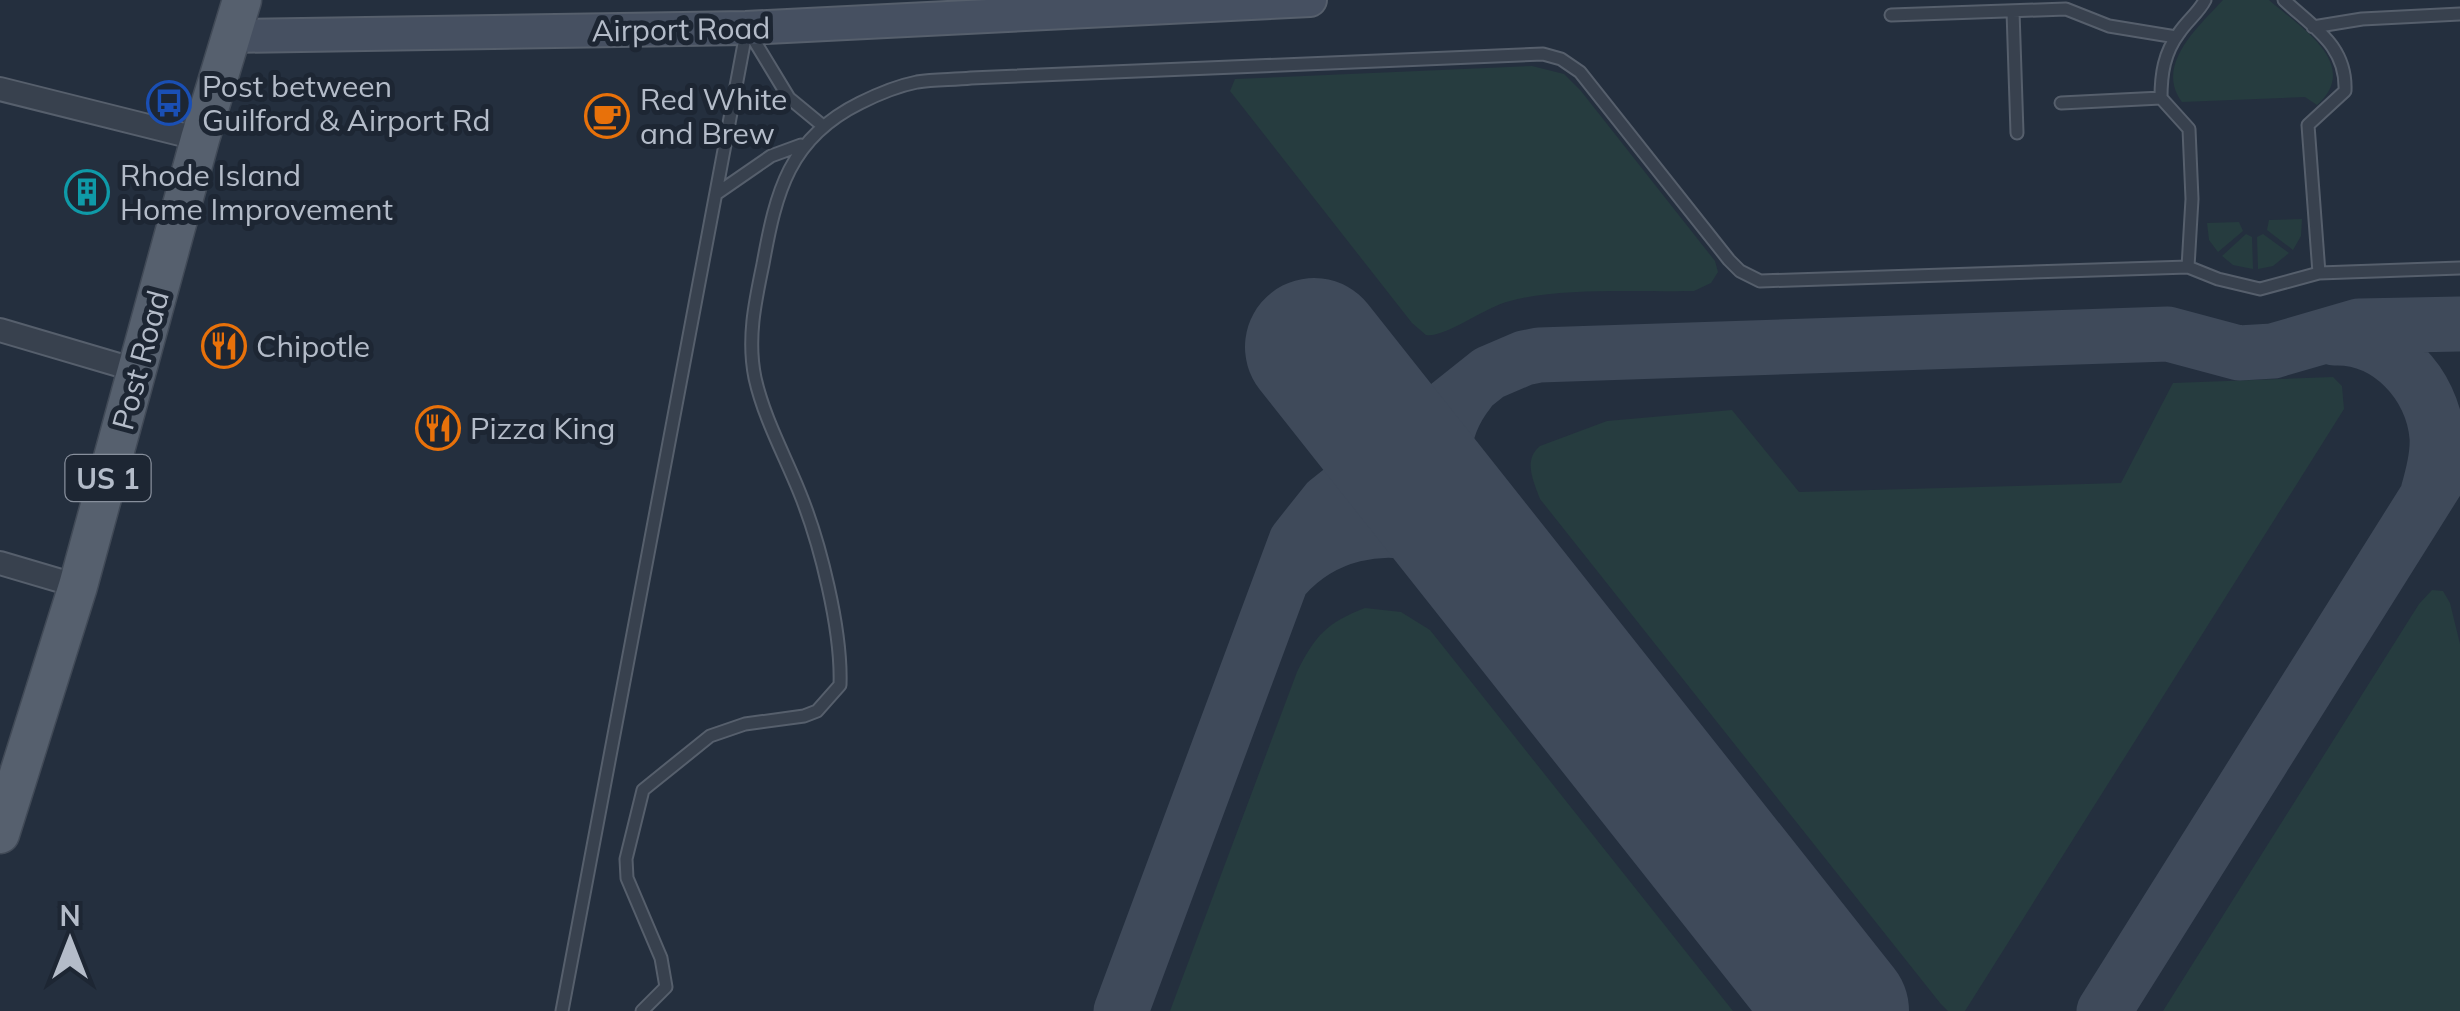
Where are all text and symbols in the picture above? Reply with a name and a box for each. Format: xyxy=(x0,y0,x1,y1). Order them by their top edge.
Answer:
street label: Airport Road xyxy=(591,8,771,50)
place label: Post between Guilford & Airport Rd xyxy=(202,67,491,139)
bus stop icon: Post between Guilford & Airport Rd xyxy=(146,80,192,126)
place label: Red White and Brew xyxy=(640,80,787,152)
cafe icon: Red White and Brew xyxy=(584,93,630,139)
place label: Rhode Island Home Improvement xyxy=(120,156,393,228)
building icon: Rhode Island Home Improvement xyxy=(64,169,110,215)
street label: Post Road xyxy=(103,286,177,434)
restaurant icon: Chipotle xyxy=(201,323,247,369)
place label: Chipotle xyxy=(256,327,370,365)
restaurant icon: Pizza King xyxy=(415,405,461,451)
place label: Pizza King xyxy=(470,409,615,447)
road number: US 1 xyxy=(66,455,150,501)
north arrow xyxy=(20,891,120,991)
text: N xyxy=(59,898,81,933)

